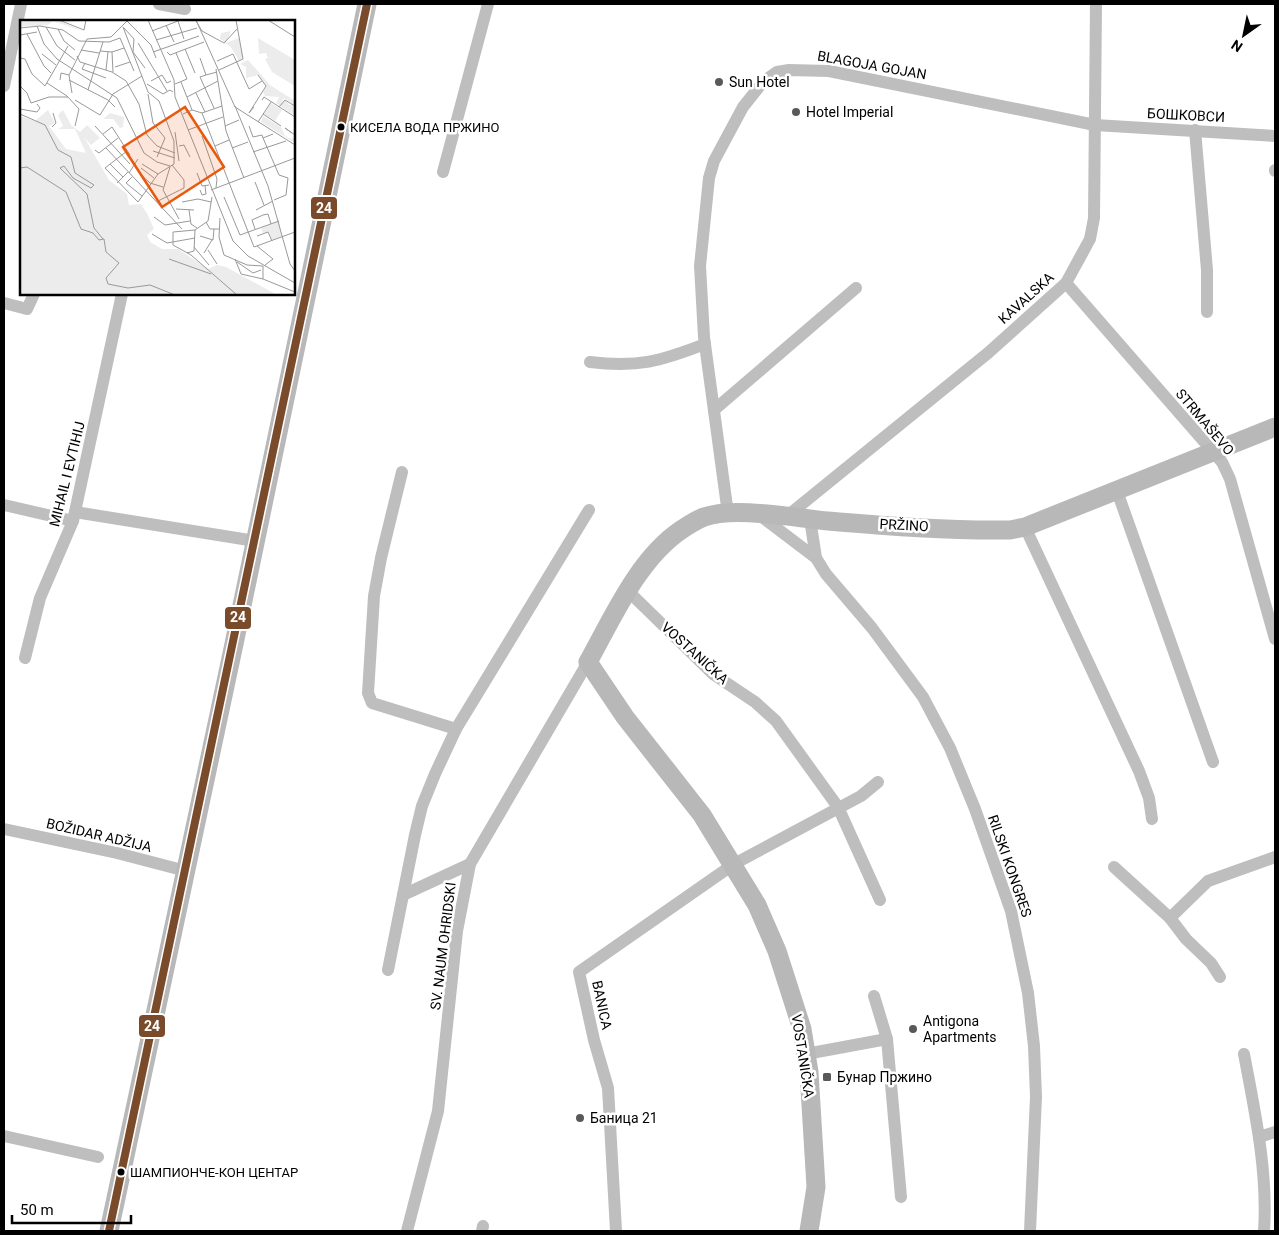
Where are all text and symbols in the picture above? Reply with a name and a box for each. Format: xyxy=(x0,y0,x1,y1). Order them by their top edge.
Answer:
north arrow xyxy=(1219,10,1269,60)
inset map xyxy=(20,20,295,295)
text: N xyxy=(1228,36,1245,55)
street label: BLAGOJA GOJAN xyxy=(816,48,928,82)
place label: Sun Hotel xyxy=(729,74,790,90)
marker: Sun Hotel xyxy=(713,76,725,88)
place label: Hotel Imperial xyxy=(806,104,893,120)
street label: БОШКОВСИ xyxy=(1147,105,1225,125)
marker: Hotel Imperial xyxy=(790,106,802,118)
place label: КИСЕЛА ВОДА ПРЖИНО xyxy=(350,120,500,135)
marker: КИСЕЛА ВОДА ПРЖИНО xyxy=(336,122,346,132)
line badge: 24 xyxy=(310,196,338,220)
text: 24 xyxy=(316,200,332,216)
street label: KAVALSKA xyxy=(995,269,1057,327)
street label: STRMAŠEVO xyxy=(1173,385,1238,458)
street label: MIHAIL I EVTIHIJ xyxy=(46,420,88,528)
street label: PRŽINO xyxy=(879,515,929,534)
line badge: 24 xyxy=(224,606,252,630)
text: 24 xyxy=(230,609,246,625)
street label: VOSTANIČKA xyxy=(658,618,732,687)
street label: RILSKI KONGRES xyxy=(985,813,1035,919)
street label: BOŽIDAR ADŽIJA xyxy=(45,814,154,855)
street label: SV. NAUM OHRIDSKI xyxy=(427,881,459,1011)
street label: BANICA xyxy=(589,979,615,1031)
street label: VOSTANIČKA xyxy=(788,1013,819,1099)
place label: Antigona Apartments xyxy=(923,1013,997,1045)
line badge: 24 xyxy=(138,1014,166,1038)
text: 24 xyxy=(144,1018,160,1034)
marker: Antigona Apartments xyxy=(907,1023,919,1035)
place label: Бунар Пржино xyxy=(837,1069,932,1085)
marker: Бунар Пржино xyxy=(821,1071,833,1083)
place label: Баница 21 xyxy=(590,1110,658,1126)
marker: Баница 21 xyxy=(574,1112,586,1124)
place label: ШАМПИОНЧЕ-КОН ЦЕНТАР xyxy=(130,1165,298,1180)
marker: ШАМПИОНЧЕ-КОН ЦЕНТАР xyxy=(116,1167,126,1177)
scale bar xyxy=(12,1192,131,1224)
text: 50 m xyxy=(20,1201,54,1219)

